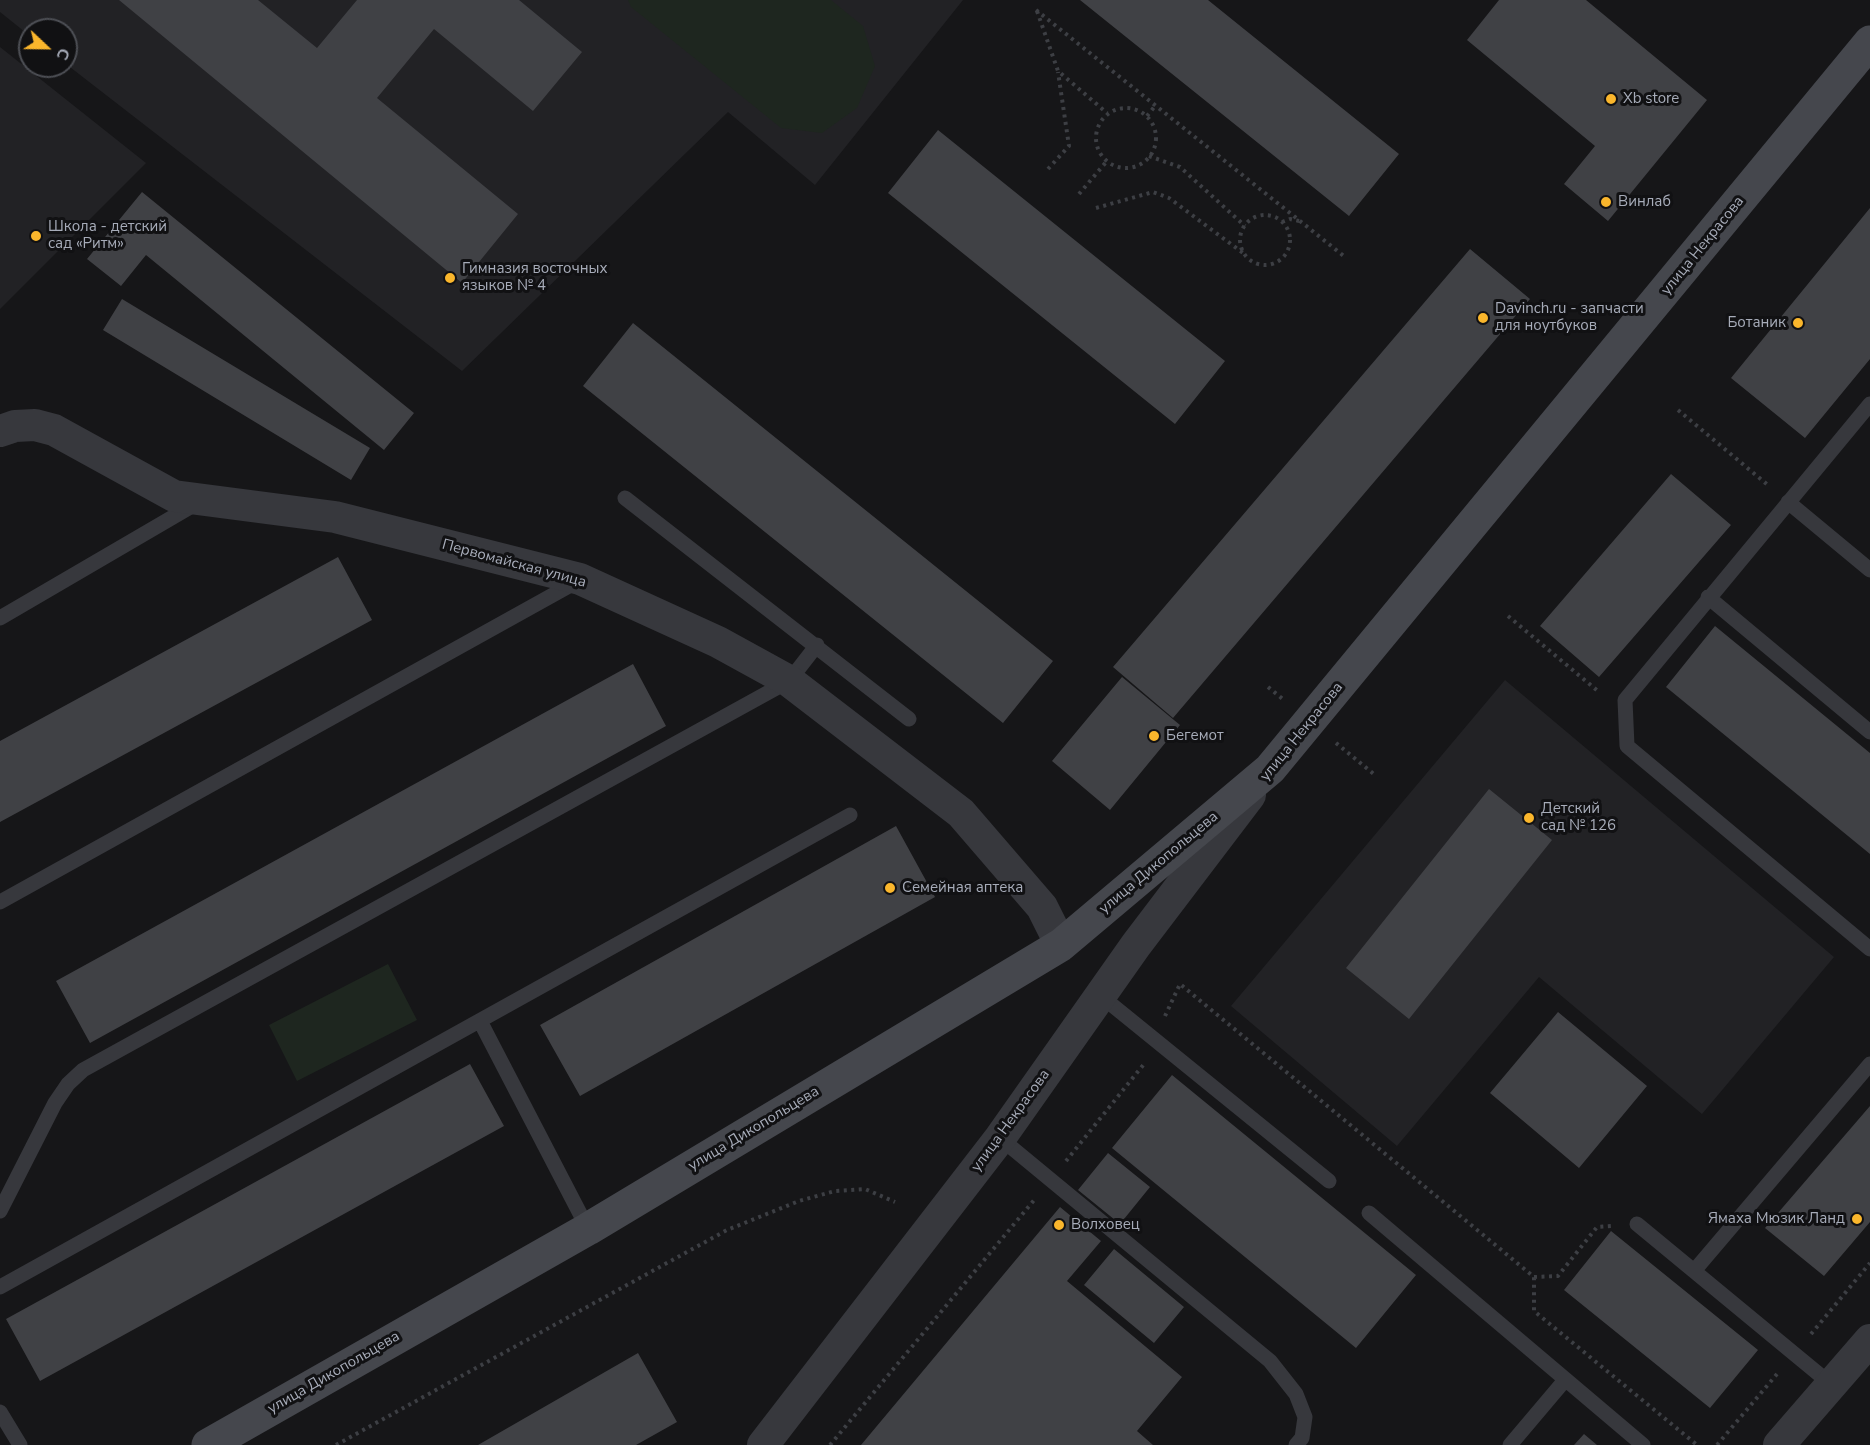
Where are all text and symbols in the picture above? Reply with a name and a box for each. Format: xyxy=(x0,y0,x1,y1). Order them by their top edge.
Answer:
north arrow xyxy=(18,18,78,78)
text: С xyxy=(51,45,75,63)
place label: Xb store xyxy=(1623,90,1679,108)
marker: Xb store xyxy=(1604,92,1618,106)
place label: Винлаб xyxy=(1618,193,1671,211)
street label: улица Некрасова xyxy=(1658,193,1748,299)
marker: Винлаб xyxy=(1599,195,1613,209)
place label: Школа - детский сад «Ритм» xyxy=(48,218,167,253)
marker: Школа - детский сад «Ритм» xyxy=(29,229,43,243)
place label: Гимназия восточных языков № 4 xyxy=(462,260,608,295)
marker: Гимназия восточных языков № 4 xyxy=(443,271,457,285)
place label: Davinch.ru - запчасти для ноутбуков xyxy=(1495,300,1644,335)
marker: Davinch.ru - запчасти для ноутбуков xyxy=(1476,311,1490,325)
place label: Ботаник xyxy=(1727,314,1786,332)
marker: Ботаник xyxy=(1791,316,1805,330)
street label: Первомайская улица xyxy=(440,536,588,592)
street label: улица Некрасова xyxy=(1257,679,1347,785)
place label: Бегемот xyxy=(1166,727,1224,745)
marker: Бегемот xyxy=(1147,729,1161,743)
place label: Детский сад № 126 xyxy=(1541,800,1616,835)
street label: улица Дикопольцева xyxy=(1096,808,1222,918)
marker: Детский сад № 126 xyxy=(1522,811,1536,825)
place label: Семейная аптека xyxy=(902,879,1023,897)
marker: Семейная аптека xyxy=(883,881,897,895)
street label: улица Некрасова xyxy=(968,1066,1054,1176)
street label: улица Дикопольцева xyxy=(685,1083,823,1175)
place label: Ямаха Мюзик Ланд xyxy=(1708,1210,1845,1228)
marker: Ямаха Мюзик Ланд xyxy=(1850,1212,1864,1226)
place label: Волховец xyxy=(1071,1216,1140,1234)
marker: Волховец xyxy=(1052,1218,1066,1232)
street label: улица Дикопольцева xyxy=(265,1328,403,1418)

